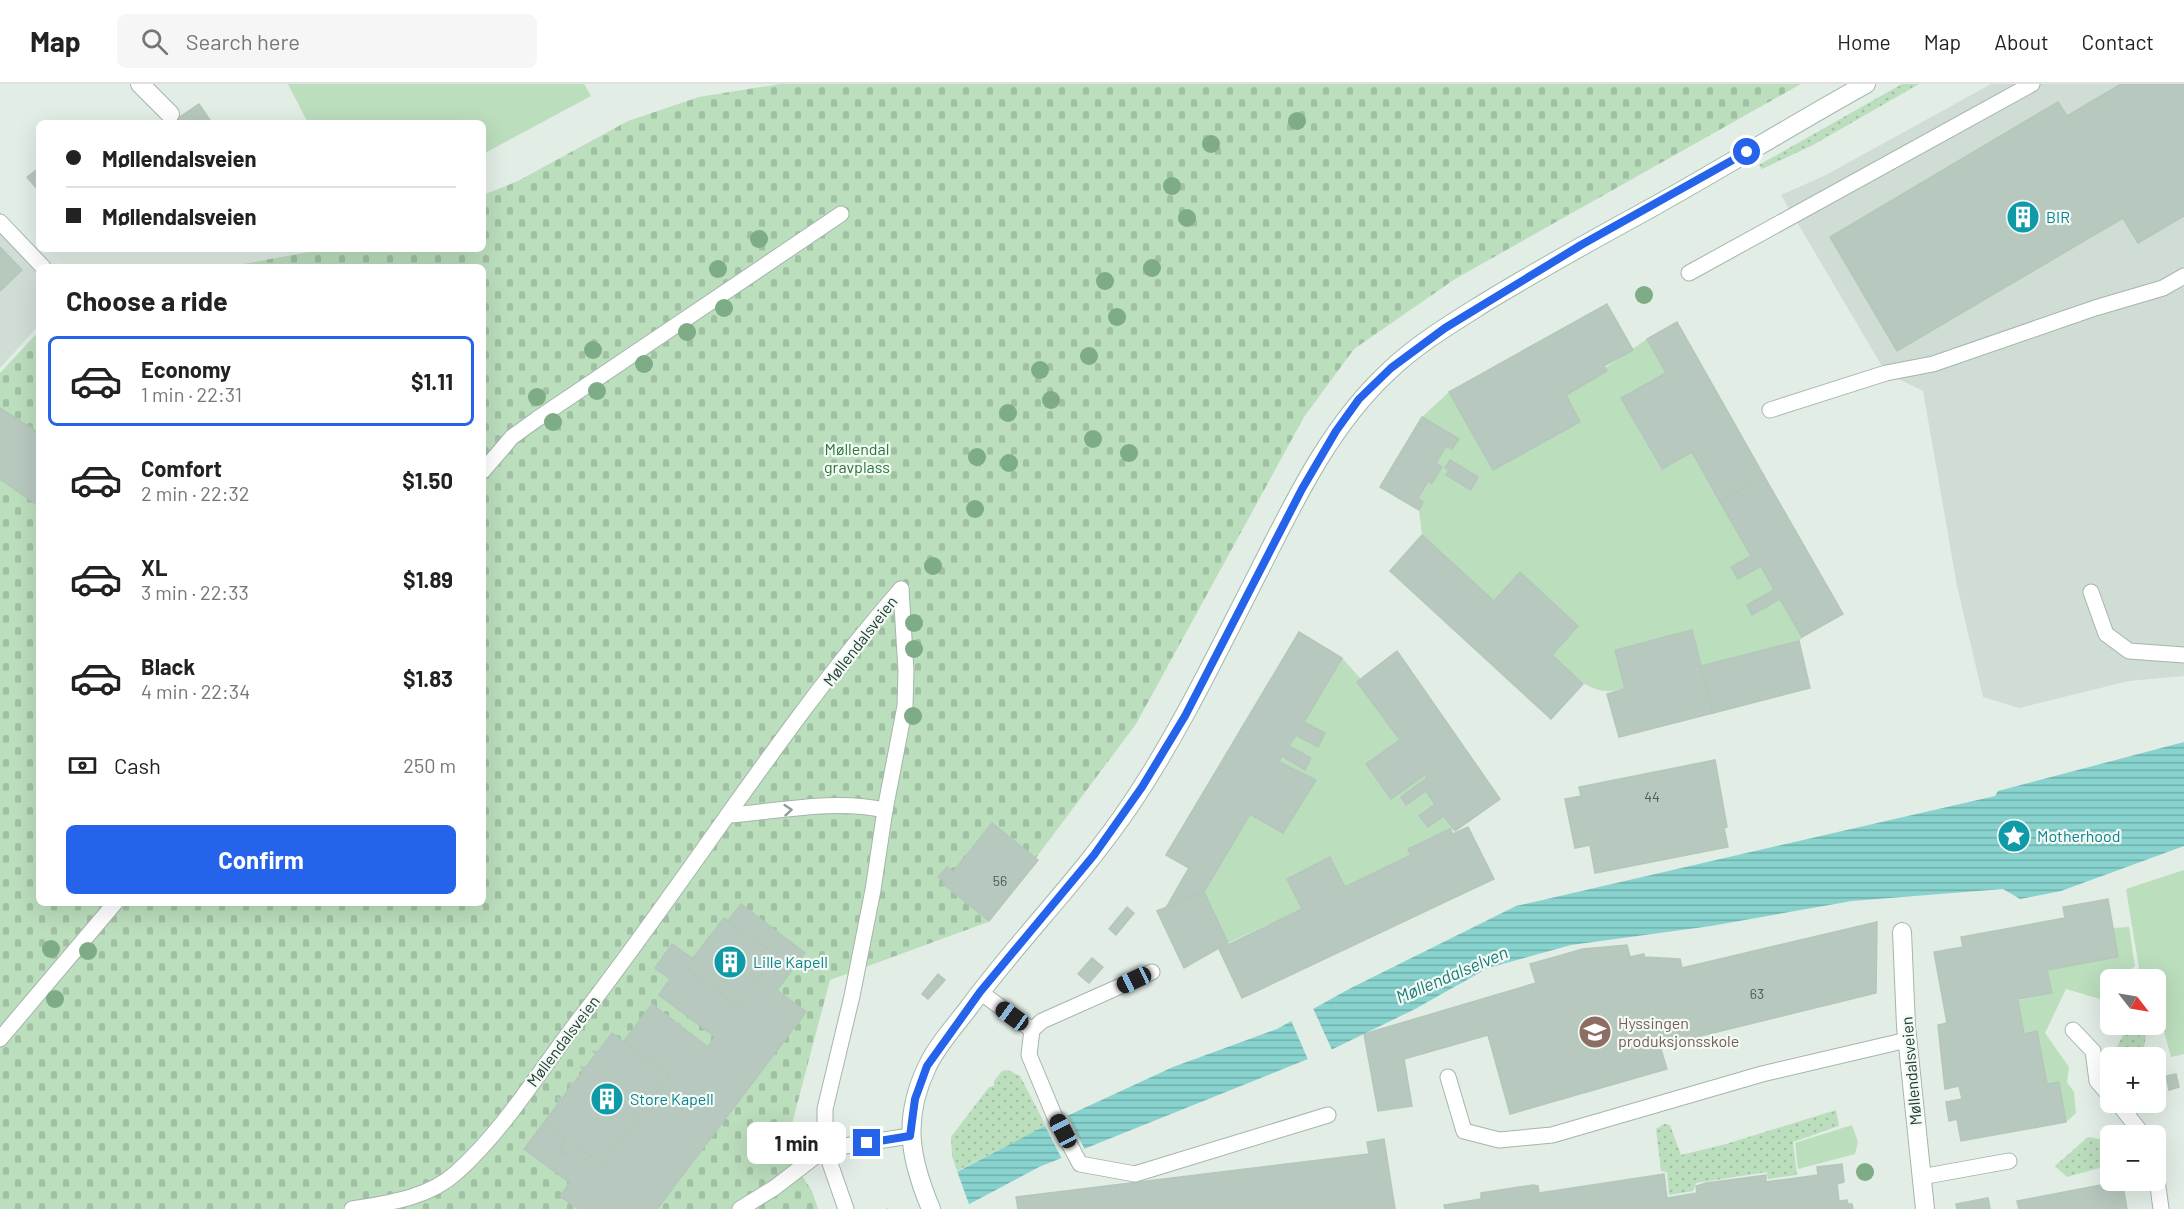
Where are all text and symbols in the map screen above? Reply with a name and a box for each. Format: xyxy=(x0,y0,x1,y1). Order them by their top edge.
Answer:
search box xyxy=(117,14,537,68)
text: Map xyxy=(30,24,81,58)
icon: search xyxy=(138,25,171,58)
text: Search here xyxy=(186,28,300,54)
text: Home xyxy=(1837,29,1891,54)
text: Map xyxy=(1924,29,1961,54)
text: About xyxy=(1994,29,2049,54)
text: Contact xyxy=(2082,29,2154,54)
route start xyxy=(1733,138,1760,165)
text: Møllendalsveien xyxy=(102,145,257,171)
building icon: BIR xyxy=(2005,199,2041,235)
text: Møllendalsveien xyxy=(102,203,257,229)
place label: BIR xyxy=(2046,207,2070,226)
text: Choose a ride xyxy=(66,284,228,316)
icon: car xyxy=(69,354,123,408)
text: Economy xyxy=(141,356,231,382)
text: $1.11 xyxy=(411,368,453,394)
text: 1 min · 22:31 xyxy=(141,382,242,406)
park label: Møllendal gravplass xyxy=(824,439,890,476)
icon: car xyxy=(69,453,123,507)
text: Comfort xyxy=(141,455,222,481)
text: $1.50 xyxy=(402,467,453,493)
text: 2 min · 22:32 xyxy=(141,481,250,505)
icon: car xyxy=(69,552,123,606)
text: XL xyxy=(141,554,167,580)
text: $1.89 xyxy=(403,566,453,592)
text: 3 min · 22:33 xyxy=(141,580,249,604)
street label: Møllendalsveien xyxy=(819,592,901,690)
icon: car xyxy=(69,651,123,705)
text: Black xyxy=(141,653,195,679)
text: $1.83 xyxy=(403,665,453,691)
text: 4 min · 22:34 xyxy=(141,679,250,703)
icon: cash xyxy=(66,749,99,782)
text: Cash xyxy=(114,752,161,778)
text: 250 m xyxy=(403,753,456,777)
house number: 44 xyxy=(1644,788,1660,805)
one-way arrow xyxy=(784,804,793,817)
place icon: Motherhood xyxy=(1996,818,2032,854)
button: Confirm xyxy=(66,825,456,894)
place label: Motherhood xyxy=(2037,826,2120,845)
house number: 56 xyxy=(993,872,1007,889)
water label: Møllendalselven xyxy=(1392,941,1511,1008)
building icon: Lille Kapell xyxy=(712,944,748,980)
place label: Lille Kapell xyxy=(753,952,828,971)
car xyxy=(1114,964,1154,996)
north arrow xyxy=(2100,969,2166,1035)
map controls xyxy=(2100,969,2166,1191)
house number: 63 xyxy=(1750,985,1764,1002)
street label: Møllendalsveien xyxy=(522,991,603,1090)
car xyxy=(992,998,1032,1034)
place label: Hyssingen produksjonsskole xyxy=(1618,1013,1739,1050)
school or university icon: Hyssingen produksjonsskole xyxy=(1577,1014,1613,1050)
street label: Møllendalsveien xyxy=(1896,1016,1925,1126)
button: + xyxy=(2100,1047,2166,1113)
building icon: Store Kapell xyxy=(589,1081,625,1117)
place label: Store Kapell xyxy=(630,1089,714,1108)
car xyxy=(1047,1111,1079,1151)
callout: 1 min xyxy=(747,1122,846,1164)
button: − xyxy=(2100,1125,2166,1191)
route end xyxy=(853,1129,880,1156)
text: 1 min xyxy=(775,1131,818,1155)

